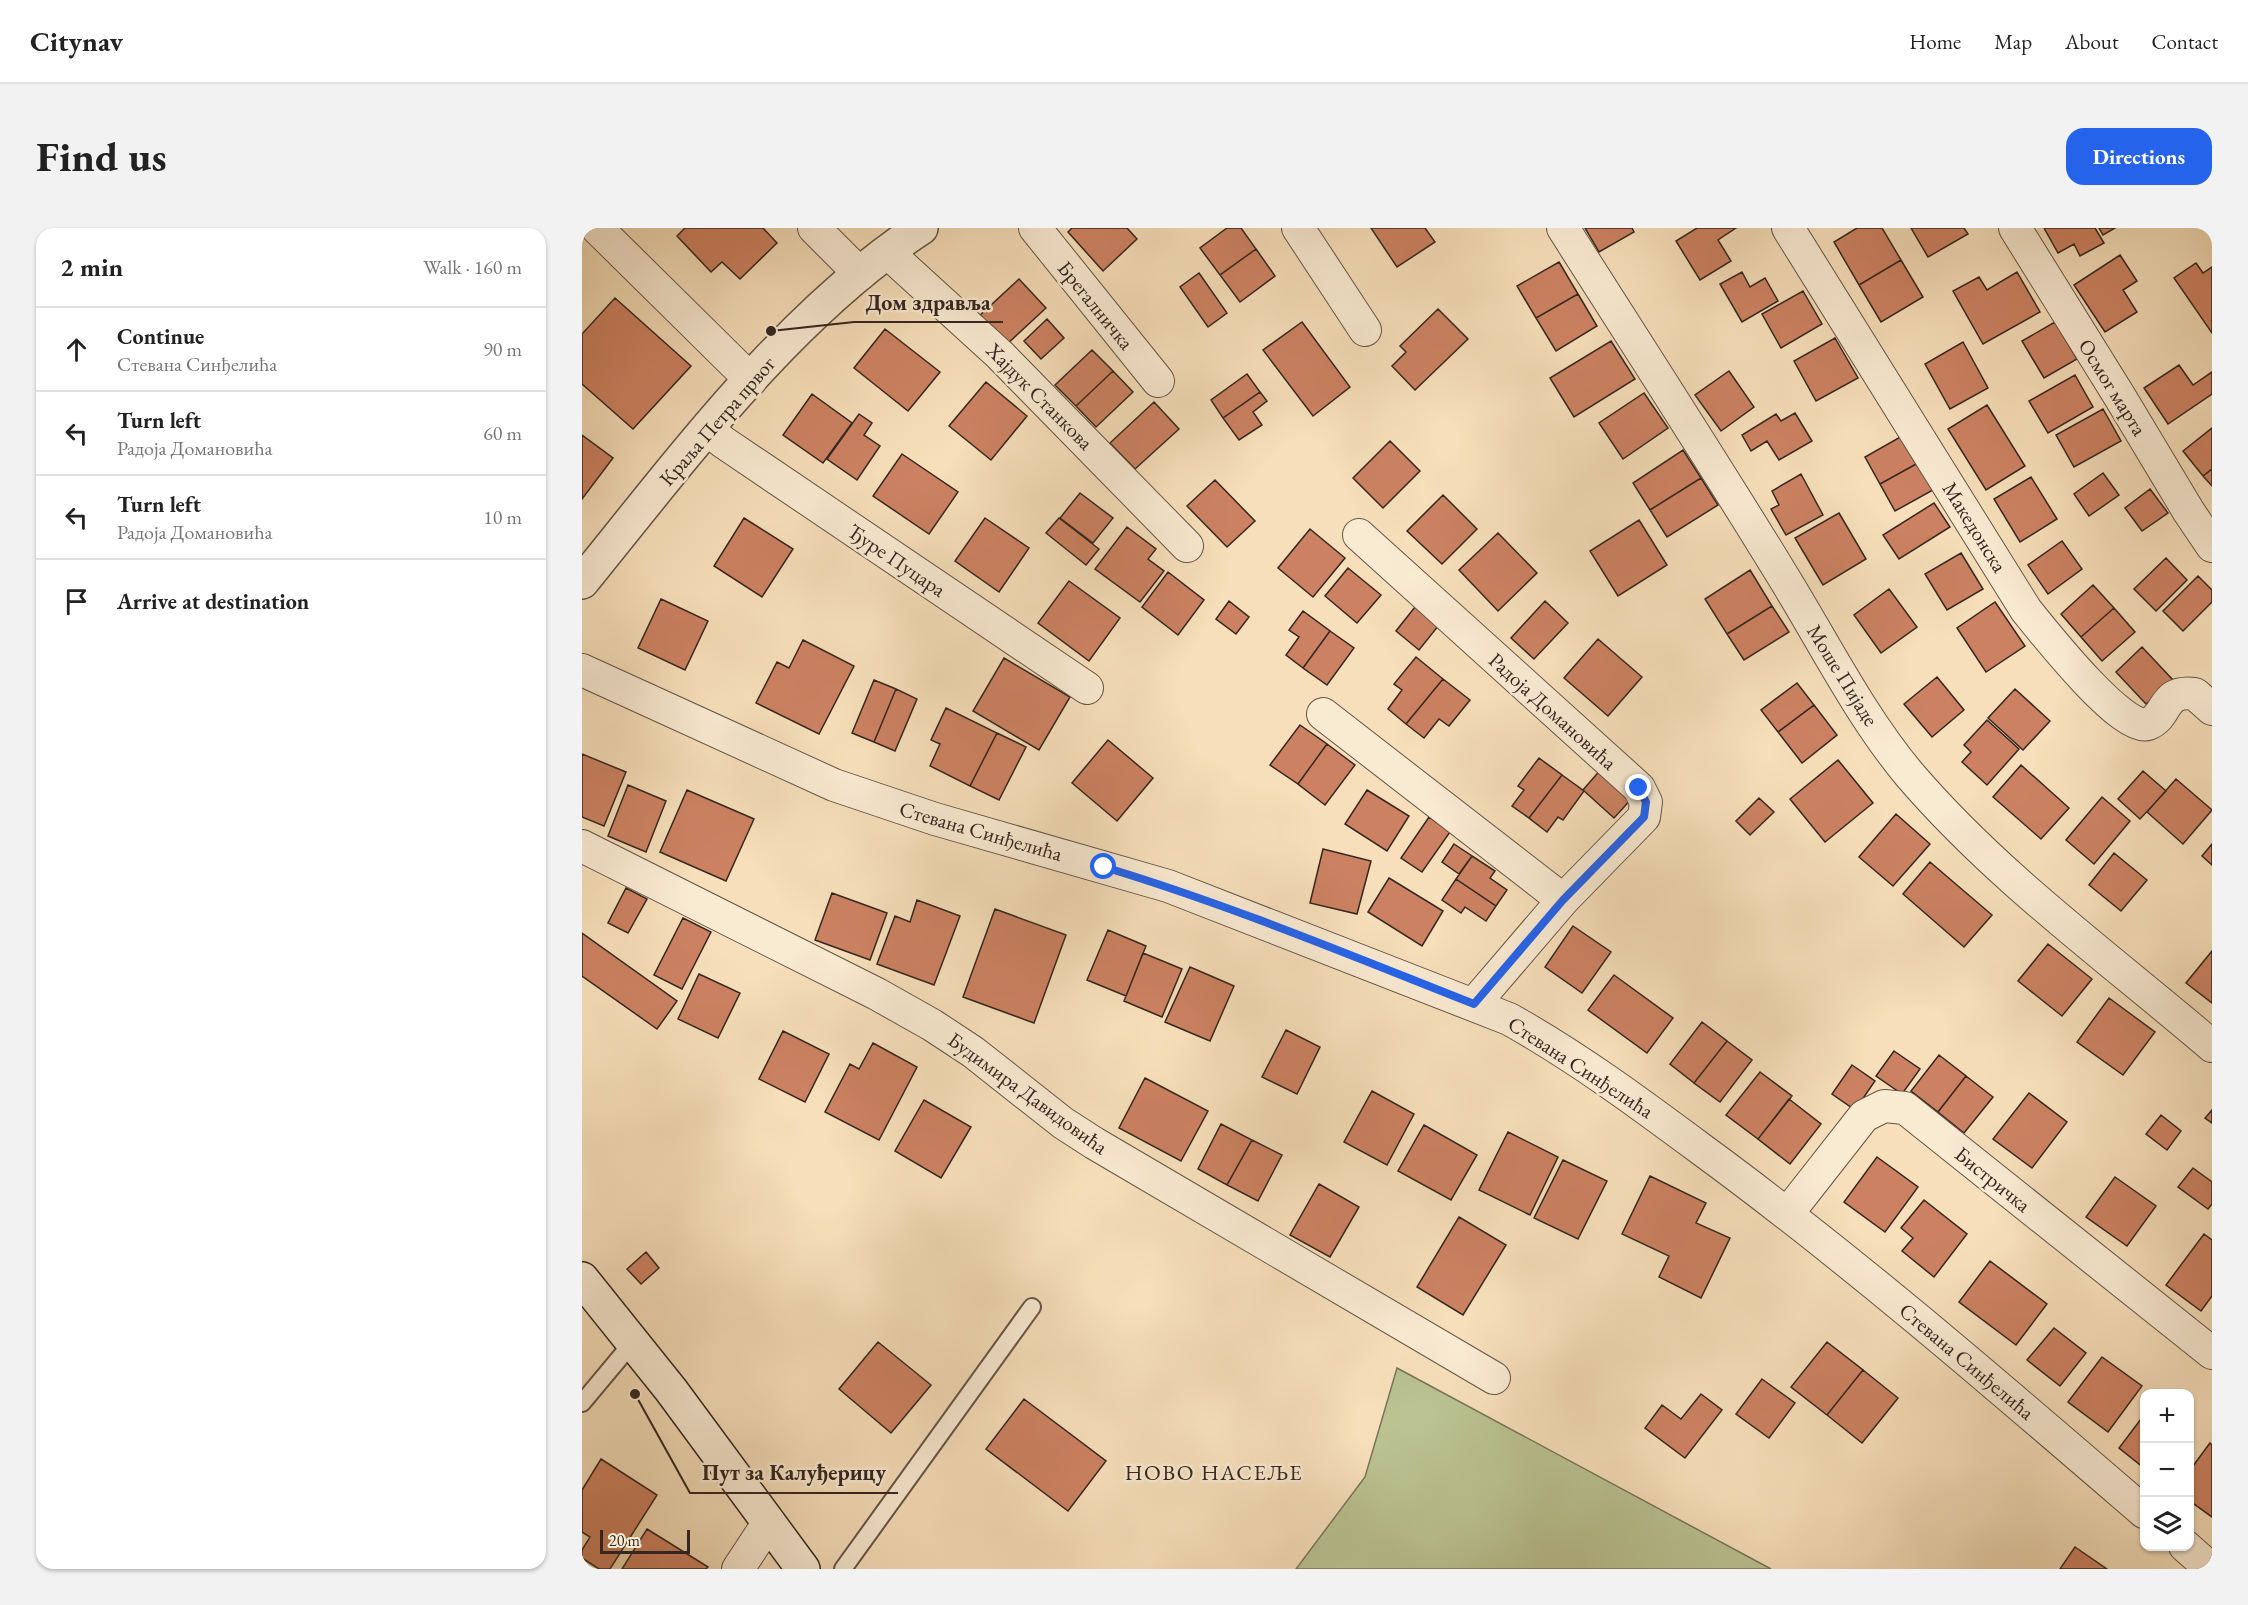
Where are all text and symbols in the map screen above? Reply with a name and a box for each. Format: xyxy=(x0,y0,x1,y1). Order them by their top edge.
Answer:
text: Citynav xyxy=(30,23,123,59)
text: Home xyxy=(1909,28,1961,55)
text: Map xyxy=(1994,28,2032,55)
text: About xyxy=(2065,28,2118,55)
text: Contact xyxy=(2151,28,2218,55)
button: Directions xyxy=(2066,128,2212,185)
text: Find us xyxy=(36,129,167,184)
text: 2 min xyxy=(60,250,123,284)
text: Walk · 160 m xyxy=(423,254,522,280)
street label: Брегалничка xyxy=(1052,255,1141,356)
callout: Дом здравља xyxy=(854,282,1003,322)
text: Дом здравља xyxy=(865,288,991,317)
text: Continue xyxy=(117,322,204,351)
icon: ahead xyxy=(60,333,93,366)
street label: Осмог марта xyxy=(2073,334,2154,441)
text: 90 m xyxy=(483,336,522,362)
street label: Хајдук Станкова xyxy=(980,336,1100,456)
street label: Краља Петра првог xyxy=(653,350,781,492)
text: Стевана Синђелића xyxy=(117,351,277,377)
text: Turn left xyxy=(117,406,201,435)
icon: left xyxy=(60,417,93,450)
text: 60 m xyxy=(483,420,522,446)
text: Радоја Домановића xyxy=(117,435,273,461)
street label: Македонска xyxy=(1937,477,2014,578)
text: Turn left xyxy=(117,490,201,519)
icon: left xyxy=(60,501,93,534)
text: 10 m xyxy=(483,504,522,530)
street label: Ђуре Пуцара xyxy=(843,517,952,603)
text: Радоја Домановића xyxy=(117,519,273,545)
icon: arrive xyxy=(60,585,93,618)
text: Arrive at destination xyxy=(117,587,309,616)
street label: Моше Пијаде xyxy=(1801,619,1885,731)
street label: Радоја Домановића xyxy=(1483,646,1623,776)
route end xyxy=(1625,774,1651,800)
street label: Стевана Синђелића xyxy=(896,795,1066,867)
route start xyxy=(1090,853,1116,879)
street label: Стевана Синђелића xyxy=(1503,1010,1659,1124)
street label: Будимира Давидовића xyxy=(943,1026,1114,1161)
street label: Бистричка xyxy=(1950,1140,2037,1218)
street label: Стевана Синђелића xyxy=(1894,1297,2041,1426)
map controls xyxy=(2140,1389,2194,1551)
button: + xyxy=(2140,1389,2194,1443)
button: − xyxy=(2140,1443,2194,1497)
callout: Пут за Калуђерицу xyxy=(690,1453,898,1493)
text: Пут за Калуђерицу xyxy=(702,1458,886,1487)
district label: НОВО НАСЕЉЕ xyxy=(1125,1458,1303,1487)
button: layers xyxy=(2140,1497,2194,1551)
scale bar xyxy=(600,1527,690,1554)
text: 20 m xyxy=(609,1530,640,1551)

